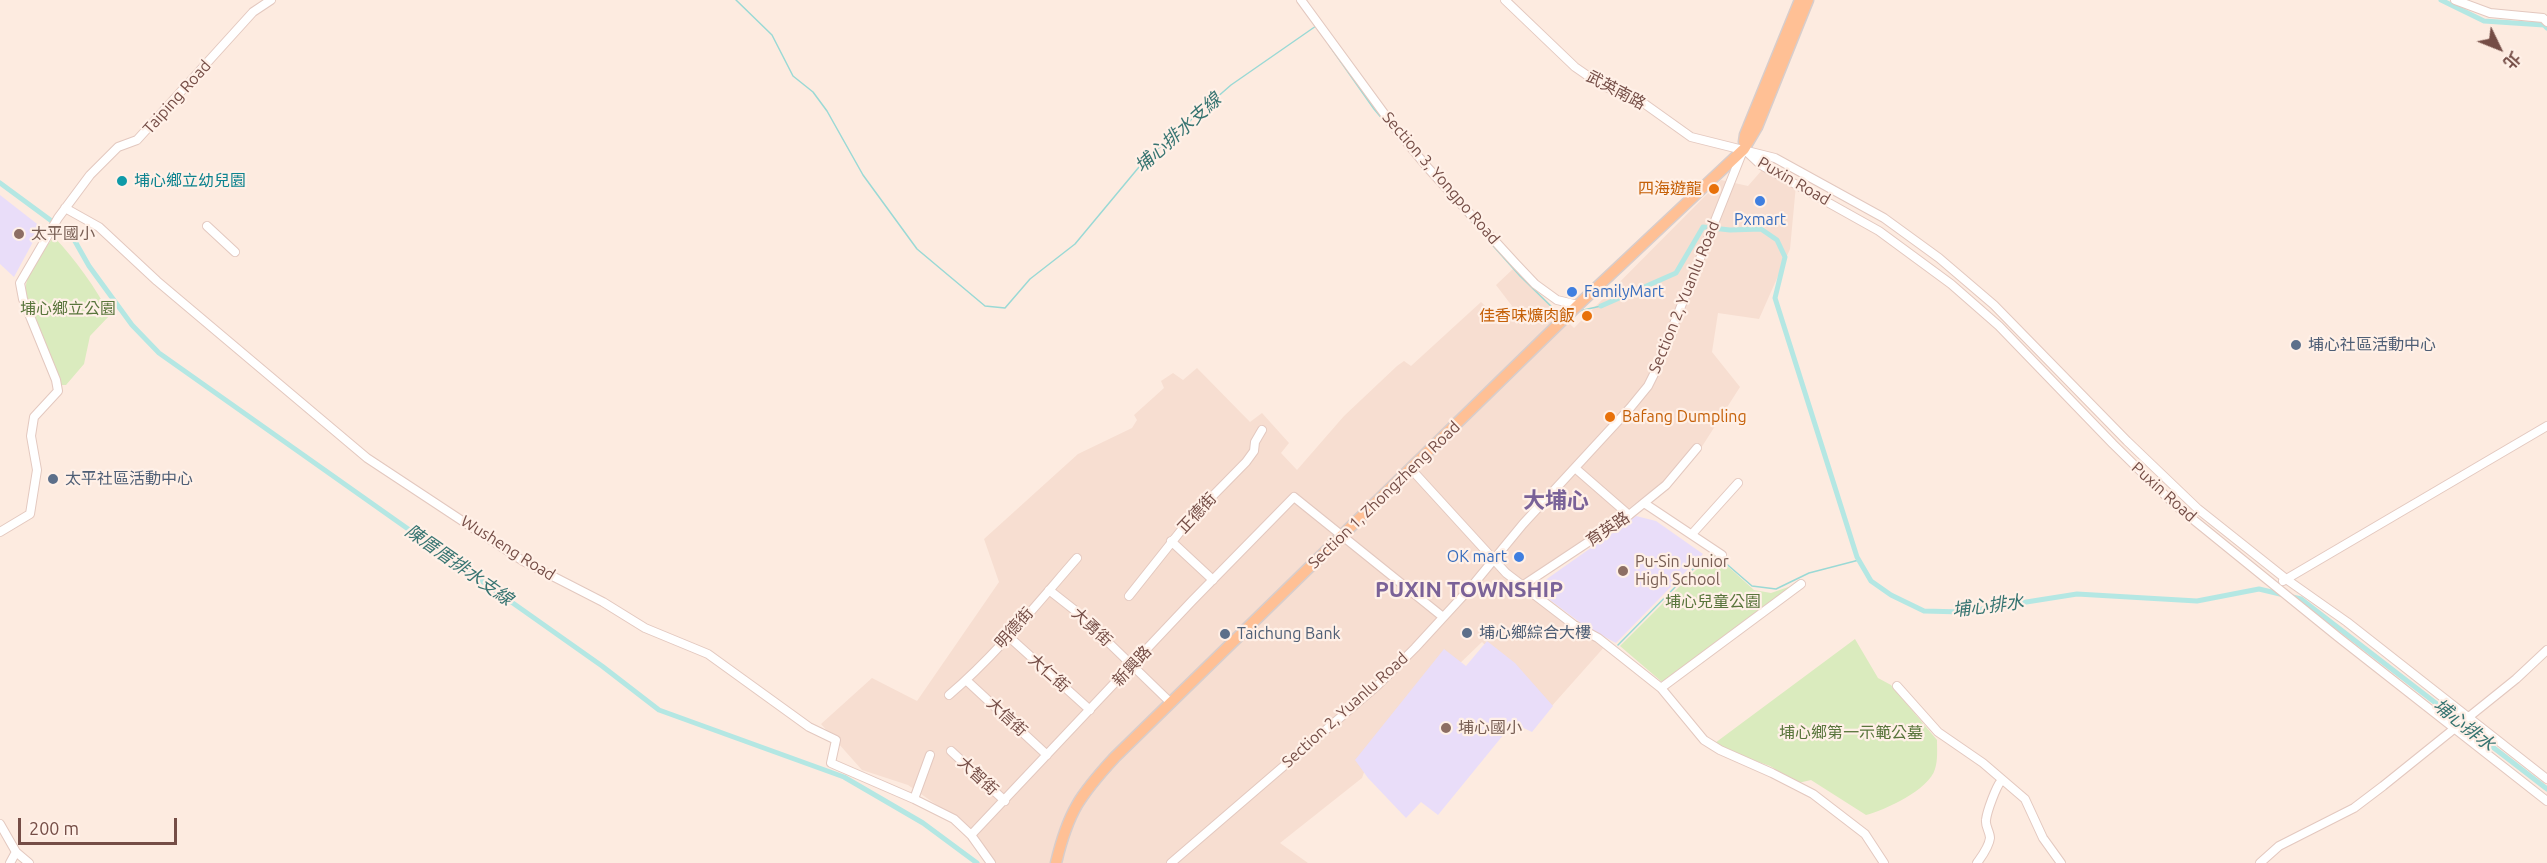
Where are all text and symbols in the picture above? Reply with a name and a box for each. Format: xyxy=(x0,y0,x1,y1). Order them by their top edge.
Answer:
north arrow xyxy=(2469,18,2529,78)
text: 北 xyxy=(2500,48,2524,72)
street label: Taiping Road xyxy=(139,56,215,138)
street label: 武英南路 xyxy=(1583,67,1649,113)
water label: 埔心排水支線 xyxy=(1131,89,1225,177)
street label: Section 3, Yongpo Road xyxy=(1378,108,1504,248)
street label: Puxin Road xyxy=(1754,153,1834,209)
place label: 埔心鄉立幼兒園 xyxy=(134,171,246,191)
marker: 埔心鄉立幼兒園 xyxy=(115,174,129,188)
place label: 四海遊龍 xyxy=(1638,179,1702,199)
marker: 四海遊龍 xyxy=(1707,182,1721,196)
marker: Pxmart xyxy=(1753,194,1767,208)
place label: Pxmart xyxy=(1734,210,1786,230)
street label: Section 2, Yuanlu Road xyxy=(1645,218,1723,376)
place label: 太平國小 xyxy=(31,224,95,244)
marker: 太平國小 xyxy=(12,227,26,241)
place label: FamilyMart xyxy=(1584,282,1664,302)
marker: FamilyMart xyxy=(1565,285,1579,299)
park label: 埔心鄉立公園 xyxy=(20,299,116,319)
place label: 佳香味爌肉飯 xyxy=(1479,306,1575,326)
marker: 佳香味爌肉飯 xyxy=(1580,309,1594,323)
place label: 埔心社區活動中心 xyxy=(2308,335,2436,355)
marker: 埔心社區活動中心 xyxy=(2289,338,2303,352)
place label: Bafang Dumpling xyxy=(1622,407,1747,427)
marker: Bafang Dumpling xyxy=(1603,410,1617,424)
street label: Section 1, Zhongzheng Road xyxy=(1304,417,1464,573)
street label: Puxin Road xyxy=(2128,458,2200,526)
place label: 太平社區活動中心 xyxy=(65,469,193,489)
marker: 太平社區活動中心 xyxy=(46,472,60,486)
district label: 大埔心 xyxy=(1523,488,1589,514)
street label: 正德街 xyxy=(1174,489,1220,537)
street label: 育英路 xyxy=(1583,508,1633,550)
street label: Wusheng Road xyxy=(457,511,559,585)
water label: 陳厝厝排水支線 xyxy=(401,520,517,610)
place label: OK mart xyxy=(1447,547,1507,567)
marker: OK mart xyxy=(1512,550,1526,564)
place label: Pu-Sin Junior High School xyxy=(1635,552,1729,590)
marker: Pu-Sin Junior High School xyxy=(1616,564,1630,578)
district label: PUXIN TOWNSHIP xyxy=(1364,577,1574,603)
water label: 埔心排水 xyxy=(1951,591,2025,621)
park label: 埔心兒童公園 xyxy=(1665,592,1761,612)
street label: 明德街 xyxy=(991,604,1037,652)
street label: 大勇街 xyxy=(1068,604,1116,650)
place label: 埔心鄉綜合大樓 xyxy=(1479,623,1591,643)
place label: Taichung Bank xyxy=(1237,624,1341,644)
marker: 埔心鄉綜合大樓 xyxy=(1460,626,1474,640)
marker: Taichung Bank xyxy=(1218,627,1232,641)
street label: 新興路 xyxy=(1109,642,1155,690)
street label: Section 2, Yuanlu Road xyxy=(1278,648,1412,772)
street label: 大仁街 xyxy=(1025,650,1073,696)
street label: 大信街 xyxy=(983,694,1031,740)
water label: 埔心排水 xyxy=(2429,694,2499,756)
place label: 埔心國小 xyxy=(1458,718,1522,738)
marker: 埔心國小 xyxy=(1439,721,1453,735)
park label: 埔心鄉第一示範公墓 xyxy=(1779,723,1923,743)
street label: 大智街 xyxy=(954,753,1002,799)
scale bar xyxy=(21,806,180,844)
text: 200 m xyxy=(29,818,79,838)

